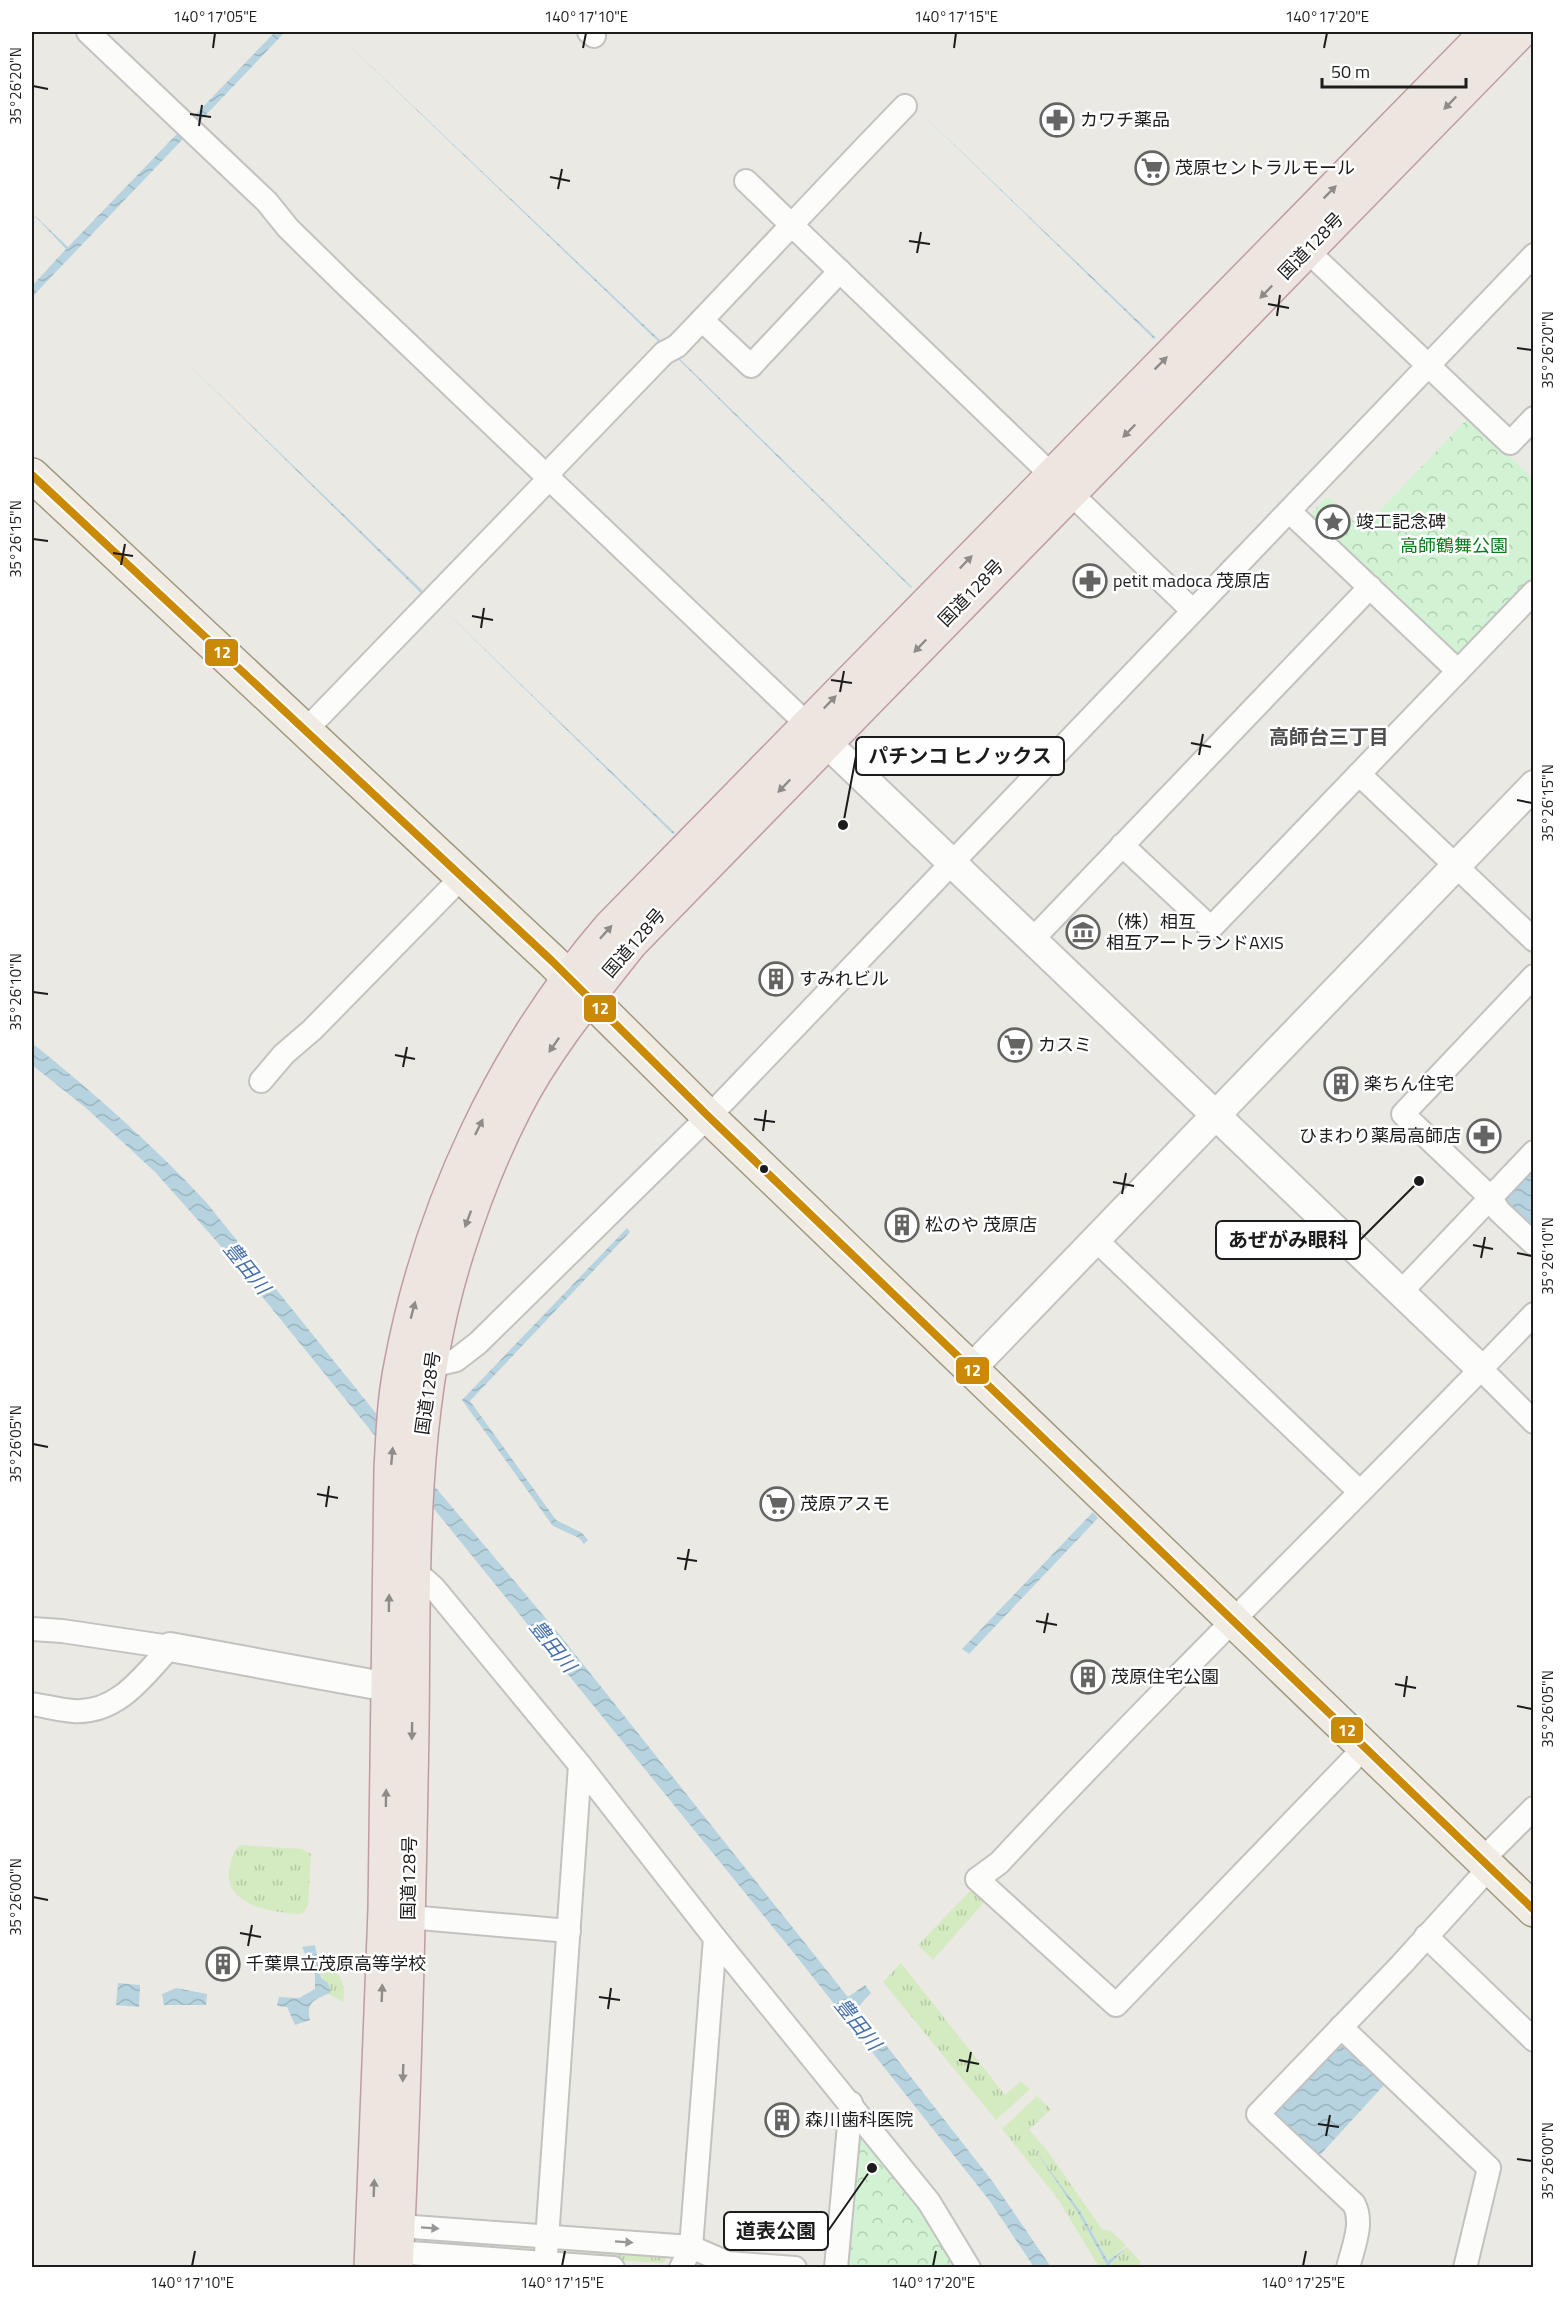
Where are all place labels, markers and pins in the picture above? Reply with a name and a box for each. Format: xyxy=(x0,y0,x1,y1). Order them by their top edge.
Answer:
pharmacy icon: カワチ薬品 xyxy=(1039,102,1075,138)
place label: カワチ薬品 xyxy=(1080,106,1170,133)
supermarket icon: 茂原セントラルモール xyxy=(1134,150,1170,186)
place label: 茂原セントラルモール xyxy=(1175,154,1355,181)
place icon: 竣工記念碑 xyxy=(1315,504,1351,540)
place label: 竣工記念碑 xyxy=(1356,508,1446,535)
pharmacy icon: petit madoca 茂原店 xyxy=(1072,563,1108,599)
place label: petit madoca 茂原店 xyxy=(1113,567,1270,594)
callout: パチンコ ヒノックス xyxy=(856,737,1064,775)
place label: （株）相互 相互アートランドAXIS xyxy=(1106,908,1284,956)
museum icon: （株）相互 相互アートランドAXIS xyxy=(1065,914,1101,950)
building icon: すみれビル xyxy=(758,961,794,997)
place label: すみれビル xyxy=(799,965,889,992)
supermarket icon: カスミ xyxy=(997,1027,1033,1063)
place label: カスミ xyxy=(1038,1031,1092,1058)
building icon: 楽ちん住宅 xyxy=(1323,1066,1359,1102)
place label: 楽ちん住宅 xyxy=(1364,1070,1454,1097)
pharmacy icon: ひまわり薬局高師店 xyxy=(1466,1118,1502,1154)
place label: ひまわり薬局高師店 xyxy=(1299,1122,1461,1149)
unlabelled marker xyxy=(758,1163,770,1175)
building icon: 松のや 茂原店 xyxy=(884,1207,920,1243)
place label: 松のや 茂原店 xyxy=(925,1211,1037,1238)
callout: あぜがみ眼科 xyxy=(1216,1221,1360,1259)
supermarket icon: 茂原アスモ xyxy=(759,1486,795,1522)
place label: 茂原アスモ xyxy=(800,1490,890,1517)
building icon: 茂原住宅公園 xyxy=(1070,1659,1106,1695)
place label: 茂原住宅公園 xyxy=(1111,1663,1219,1690)
building icon: 千葉県立茂原高等学校 xyxy=(205,1946,241,1982)
place label: 千葉県立茂原高等学校 xyxy=(246,1950,426,1977)
building icon: 森川歯科医院 xyxy=(764,2102,800,2138)
place label: 森川歯科医院 xyxy=(805,2106,913,2133)
callout: 道表公園 xyxy=(724,2212,828,2250)

